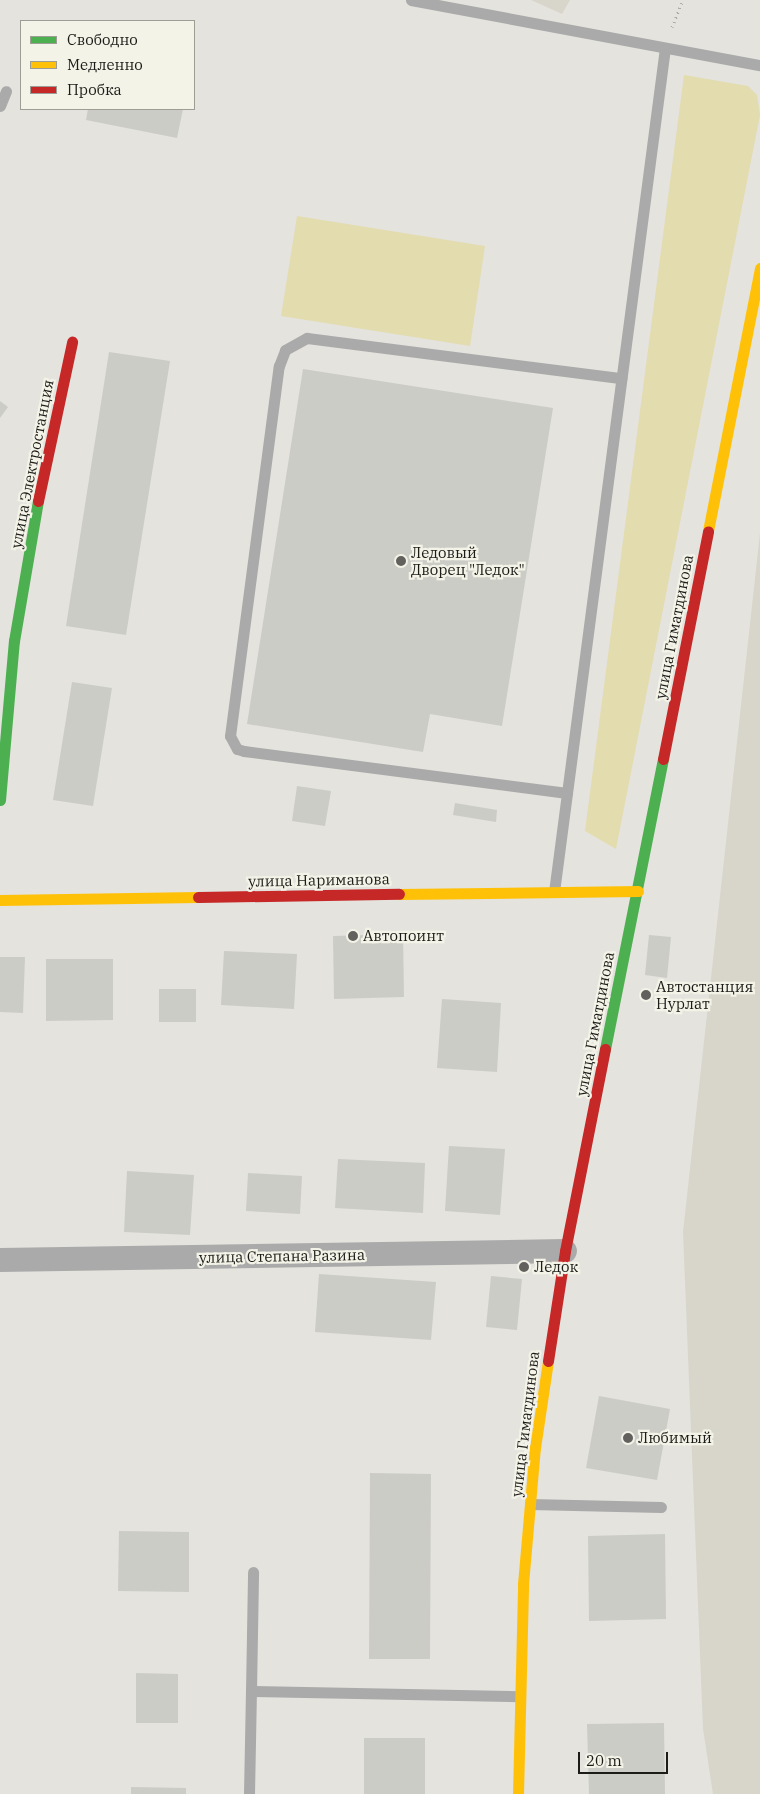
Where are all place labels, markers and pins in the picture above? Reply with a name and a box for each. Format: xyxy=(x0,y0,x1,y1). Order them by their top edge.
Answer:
place label: Ледовый Дворец "Ледок" xyxy=(411,543,525,578)
marker: Ледовый Дворец "Ледок" xyxy=(395,555,407,567)
place label: Автопоинт xyxy=(363,927,444,945)
marker: Автопоинт xyxy=(347,930,359,942)
place label: Автостанция Нурлат xyxy=(656,977,753,1012)
marker: Автостанция Нурлат xyxy=(640,989,652,1001)
place label: Ледок xyxy=(534,1258,578,1276)
marker: Ледок xyxy=(518,1261,530,1273)
place label: Любимый xyxy=(638,1429,712,1447)
marker: Любимый xyxy=(622,1432,634,1444)

